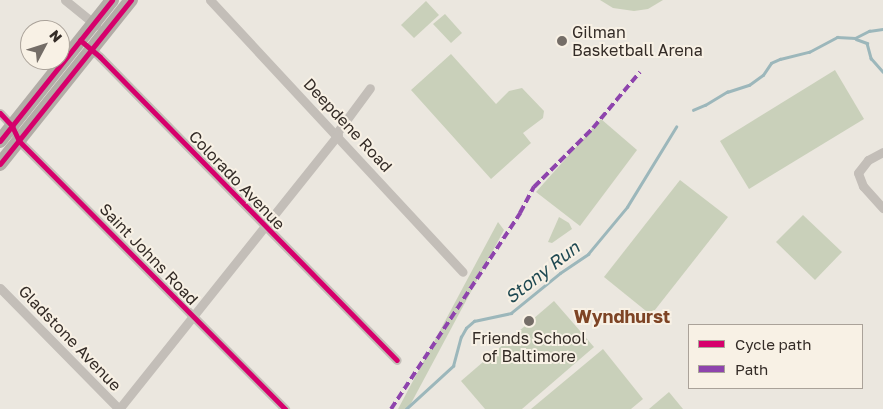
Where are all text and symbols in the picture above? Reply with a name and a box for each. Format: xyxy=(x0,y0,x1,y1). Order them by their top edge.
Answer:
north arrow xyxy=(20,20,70,70)
place label: Gilman Basketball Arena xyxy=(572,22,703,60)
text: N xyxy=(46,26,66,45)
marker: Gilman Basketball Arena xyxy=(556,35,568,47)
street label: Deepdene Road xyxy=(300,74,396,176)
street label: Colorado Avenue xyxy=(185,127,289,233)
street label: Saint Johns Road xyxy=(96,199,202,309)
water label: Stony Run xyxy=(501,236,583,308)
street label: Gladstone Avenue xyxy=(15,281,125,395)
district label: Wyndhurst xyxy=(574,305,670,327)
marker: Friends School of Baltimore xyxy=(523,315,535,327)
legend xyxy=(688,324,863,389)
place label: Friends School of Baltimore xyxy=(472,328,586,366)
text: Cycle path xyxy=(735,335,811,353)
text: Path xyxy=(735,360,768,378)

